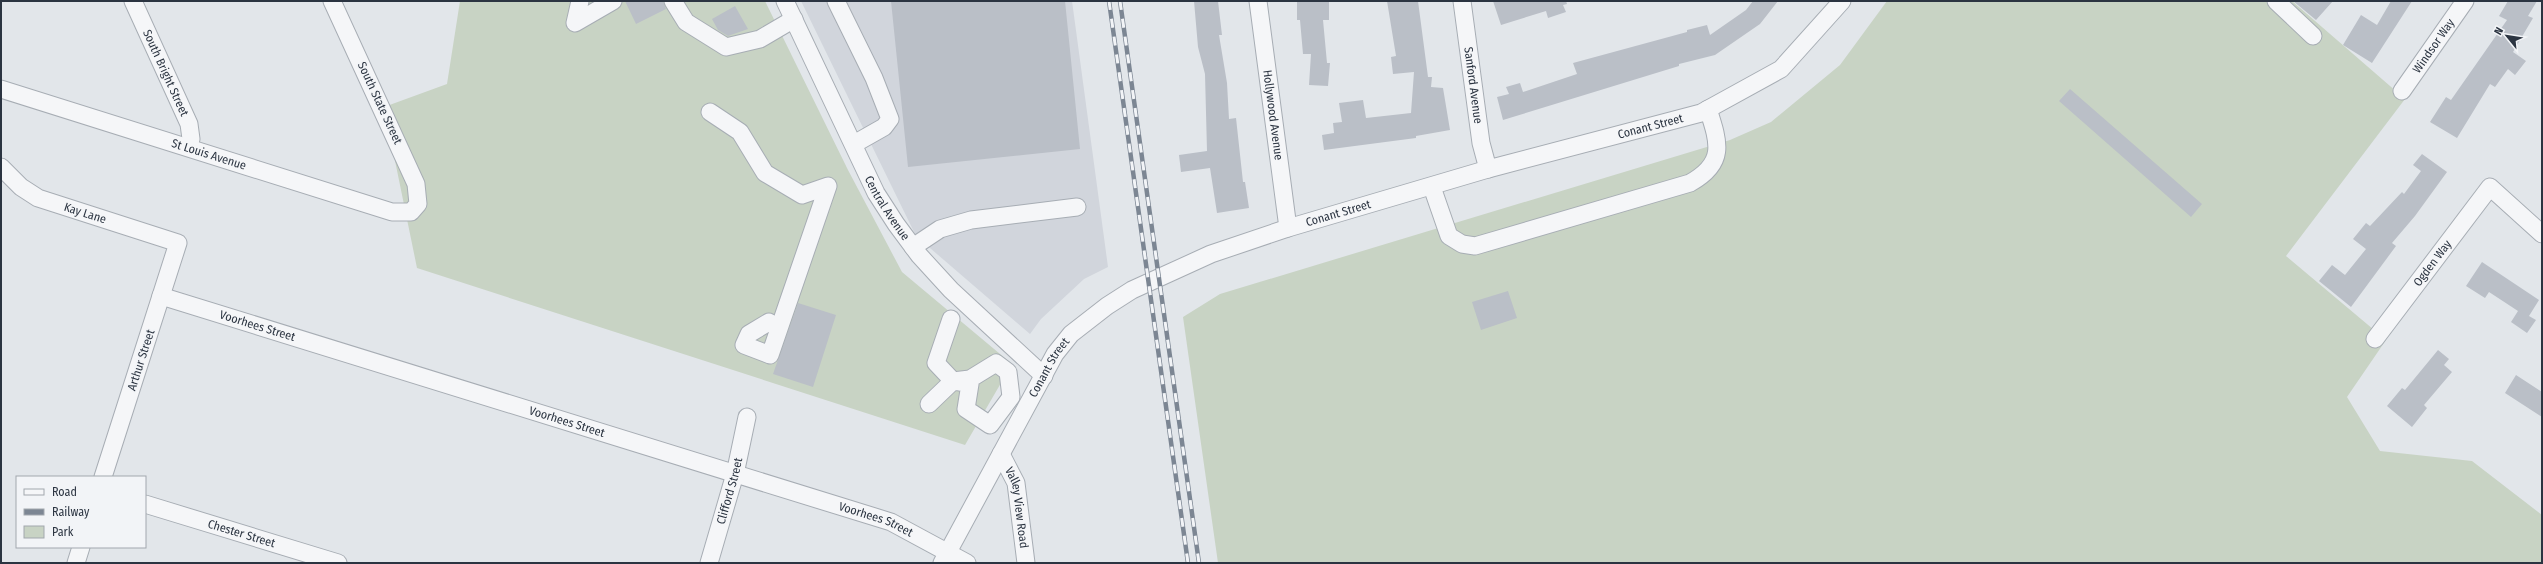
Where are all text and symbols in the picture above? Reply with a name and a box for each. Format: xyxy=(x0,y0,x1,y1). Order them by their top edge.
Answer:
street label: Windsor Way xyxy=(2410,16,2458,76)
north arrow xyxy=(2487,16,2527,56)
text: N xyxy=(2491,25,2506,37)
street label: South Bright Street xyxy=(140,27,192,119)
street label: Sanford Avenue xyxy=(1461,46,1485,125)
street label: South State Street xyxy=(355,60,405,146)
street label: Hollywood Avenue xyxy=(1260,69,1286,161)
street label: Conant Street xyxy=(1616,111,1685,142)
street label: St Louis Avenue xyxy=(170,136,248,173)
street label: Central Avenue xyxy=(862,173,913,243)
street label: Conant Street xyxy=(1304,197,1372,229)
street label: Kay Lane xyxy=(62,200,108,226)
street label: Ogden Way xyxy=(2410,237,2455,289)
street label: Voorhees Street xyxy=(218,308,297,344)
street label: Arthur Street xyxy=(125,328,157,392)
street label: Conant Street xyxy=(1026,335,1072,400)
street label: Voorhees Street xyxy=(527,403,607,440)
street label: Clifford Street xyxy=(714,456,745,526)
street label: Valley View Road xyxy=(1002,465,1031,549)
legend xyxy=(16,476,146,548)
text: Road xyxy=(52,485,77,499)
street label: Voorhees Street xyxy=(837,499,915,540)
text: Railway xyxy=(52,505,90,519)
street label: Chester Street xyxy=(206,517,277,550)
text: Park xyxy=(52,525,74,539)

